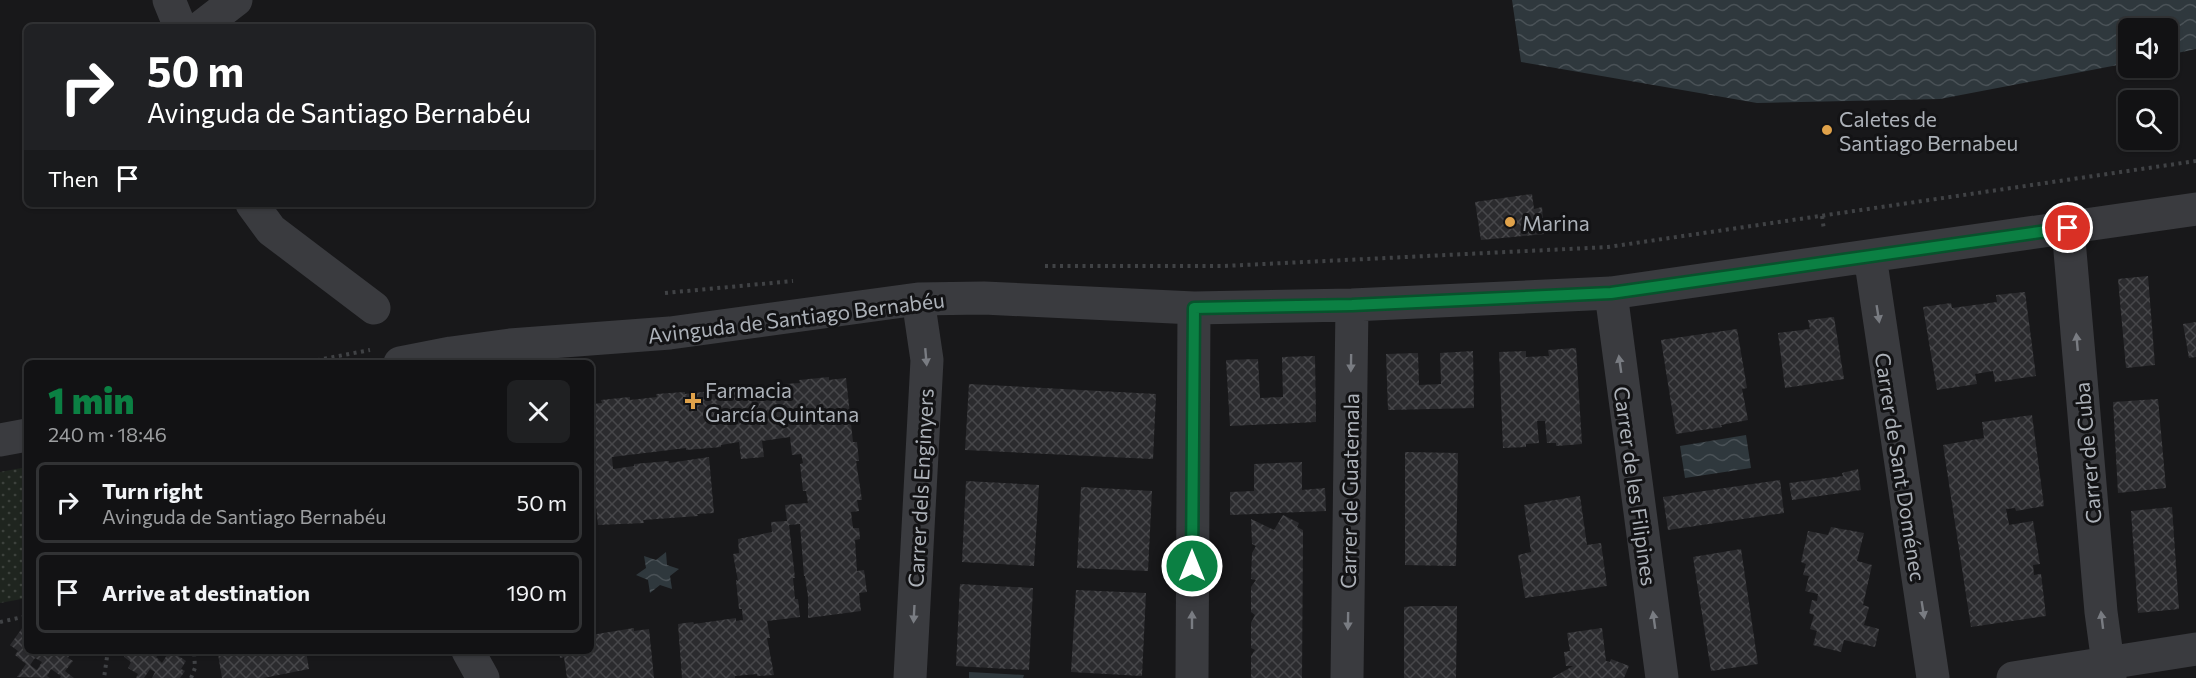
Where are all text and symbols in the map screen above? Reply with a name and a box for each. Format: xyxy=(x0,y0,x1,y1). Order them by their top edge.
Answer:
map controls xyxy=(2118,18,2178,150)
button: sound xyxy=(2118,18,2178,78)
text: 50 m xyxy=(147,44,244,96)
icon: right xyxy=(48,48,126,126)
button: search xyxy=(2118,90,2178,150)
text: Avinguda de Santiago Bernabéu xyxy=(147,96,531,129)
place label: Caletes de Santiago Bernabeu xyxy=(1839,106,2018,155)
marker: Caletes de Santiago Bernabeu xyxy=(1820,123,1834,137)
icon: arrive xyxy=(111,162,144,195)
text: Then xyxy=(48,165,99,192)
pin xyxy=(2042,202,2093,253)
place label: Marina xyxy=(1522,210,1590,235)
icon: arrive xyxy=(2051,211,2084,244)
marker: Marina xyxy=(1503,215,1517,229)
street label: Avinguda de Santiago Bernabéu xyxy=(646,286,946,348)
one-way arrow xyxy=(1874,304,1883,323)
one-way arrow xyxy=(2072,333,2082,352)
one-way arrow xyxy=(921,347,931,366)
street label: Carrer de Sant Doménec xyxy=(1871,351,1931,583)
one-way arrow xyxy=(1346,354,1355,373)
one-way arrow xyxy=(1615,355,1624,374)
text: 1 min xyxy=(48,377,134,421)
place label: Farmacia García Quintana xyxy=(705,377,859,426)
button: close xyxy=(507,380,570,443)
street label: Carrer de Cuba xyxy=(2068,381,2106,525)
street label: Carrer de les Filipines xyxy=(1610,385,1662,587)
street label: Carrer dels Enginyers xyxy=(902,388,938,588)
street label: Carrer de Guatemala xyxy=(1335,393,1363,589)
marker: Farmacia García Quintana xyxy=(686,394,700,408)
text: 240 m · 18:46 xyxy=(48,422,167,446)
text: Turn right xyxy=(102,477,203,504)
icon: right xyxy=(51,486,84,519)
text: 50 m xyxy=(517,489,567,516)
text: Avinguda de Santiago Bernabéu xyxy=(102,504,386,528)
position arrow xyxy=(1160,534,1224,598)
icon: arrive xyxy=(51,576,84,609)
text: Arrive at destination xyxy=(102,579,310,606)
text: 190 m xyxy=(506,579,567,606)
one-way arrow xyxy=(1919,601,1928,620)
one-way arrow xyxy=(909,605,918,624)
one-way arrow xyxy=(1187,610,1197,629)
one-way arrow xyxy=(1649,610,1658,629)
one-way arrow xyxy=(2097,610,2107,629)
one-way arrow xyxy=(1343,612,1353,631)

